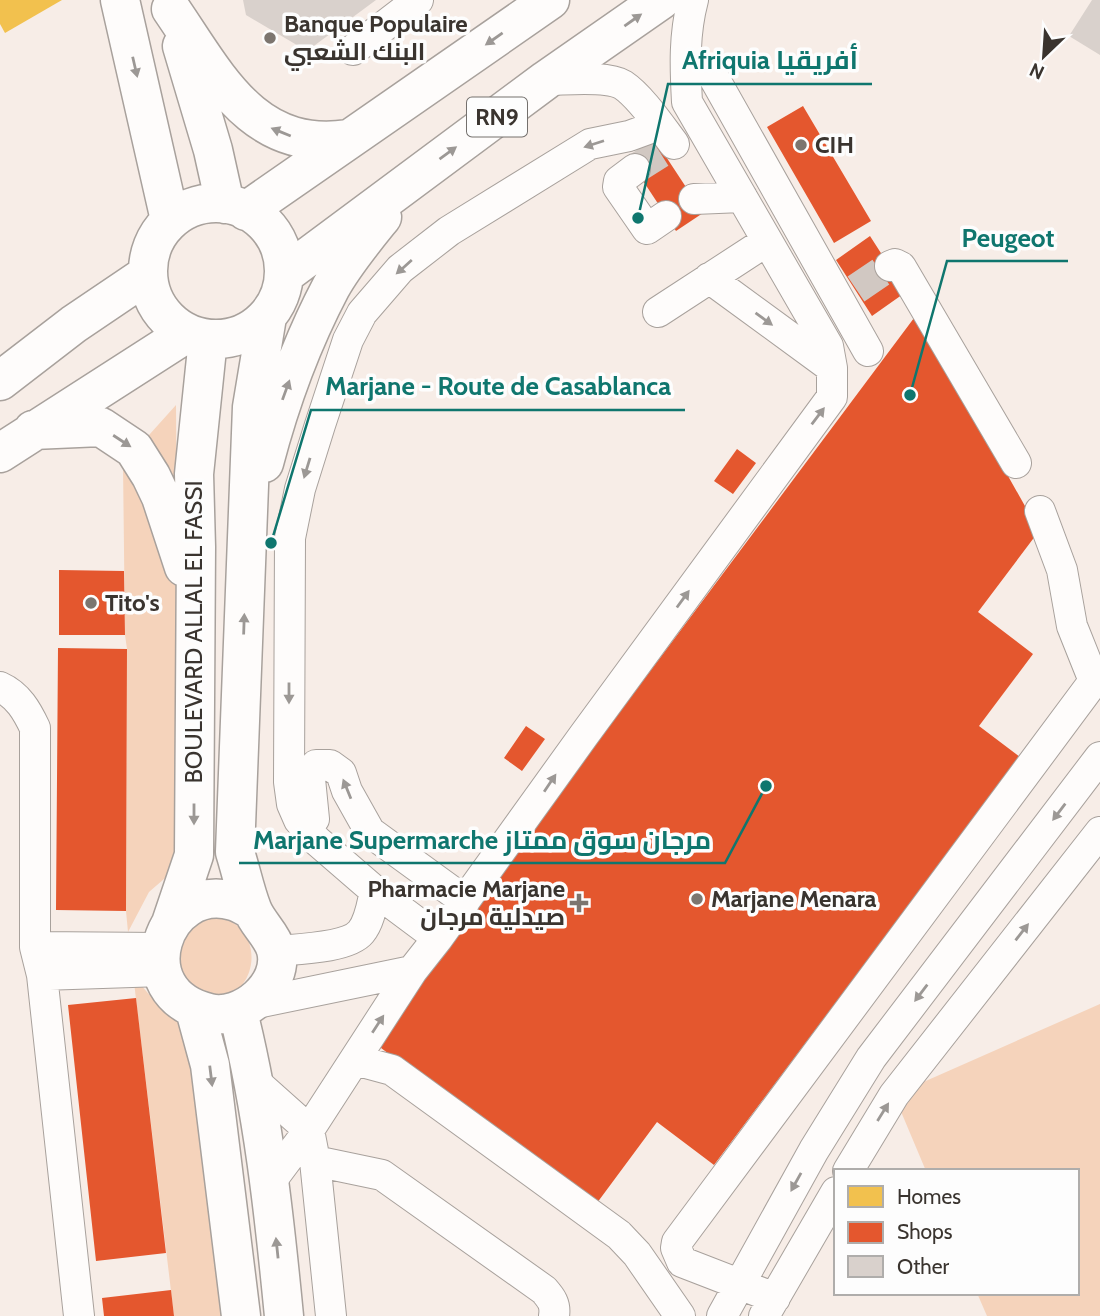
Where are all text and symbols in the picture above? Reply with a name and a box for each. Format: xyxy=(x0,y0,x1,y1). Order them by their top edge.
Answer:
place label: Banque Populaire البنك الشعبي xyxy=(284,9,468,71)
one-way arrow xyxy=(624,13,642,27)
north arrow xyxy=(1009,21,1079,91)
marker: Banque Populaire البنك الشعبي xyxy=(262,30,278,46)
one-way arrow xyxy=(484,32,503,45)
callout: Afriquia أفريقيا xyxy=(668,37,872,84)
text: Afriquia أفريقيا xyxy=(682,43,858,76)
one-way arrow xyxy=(129,56,140,78)
text: N xyxy=(1026,58,1048,84)
road number: RN9 xyxy=(467,98,527,136)
one-way arrow xyxy=(270,127,291,138)
place label: CIH xyxy=(815,130,854,159)
marker: CIH xyxy=(793,137,809,153)
one-way arrow xyxy=(584,139,605,150)
one-way arrow xyxy=(439,145,457,160)
callout: Peugeot xyxy=(947,214,1068,261)
text: Peugeot xyxy=(962,222,1054,254)
one-way arrow xyxy=(395,259,413,275)
one-way arrow xyxy=(755,311,773,325)
callout: Marjane - Route de Casablanca xyxy=(311,363,685,410)
text: Marjane - Route de Casablanca xyxy=(325,370,671,402)
one-way arrow xyxy=(281,379,292,400)
one-way arrow xyxy=(810,407,825,425)
one-way arrow xyxy=(113,434,131,448)
one-way arrow xyxy=(301,458,311,479)
street label: BOULEVARD ALLAL EL FASSI xyxy=(179,480,208,784)
place label: Tito's xyxy=(105,588,160,617)
one-way arrow xyxy=(676,590,690,608)
marker: Tito's xyxy=(83,595,99,611)
one-way arrow xyxy=(238,613,249,635)
one-way arrow xyxy=(283,682,295,704)
one-way arrow xyxy=(543,774,557,792)
one-way arrow xyxy=(342,778,353,799)
one-way arrow xyxy=(1051,802,1066,820)
one-way arrow xyxy=(188,803,200,825)
callout: Marjane Supermarche مرجان سوق ممتاز xyxy=(239,816,725,863)
text: Marjane Supermarche مرجان سوق ممتاز xyxy=(253,824,711,856)
place label: Pharmacie Marjane صيدلية مرجان xyxy=(367,874,565,931)
place label: Marjane Menara xyxy=(711,884,876,913)
marker: Marjane Menara xyxy=(689,891,705,907)
marker: Pharmacie Marjane صيدلية مرجان xyxy=(571,895,587,911)
one-way arrow xyxy=(1014,923,1028,941)
one-way arrow xyxy=(913,983,928,1001)
one-way arrow xyxy=(372,1014,385,1033)
one-way arrow xyxy=(206,1065,217,1087)
one-way arrow xyxy=(877,1103,890,1122)
legend xyxy=(834,1169,1079,1295)
one-way arrow xyxy=(790,1173,802,1192)
text: Homes xyxy=(897,1184,961,1209)
text: Shops xyxy=(897,1219,953,1244)
one-way arrow xyxy=(272,1237,283,1259)
text: Other xyxy=(897,1254,949,1279)

